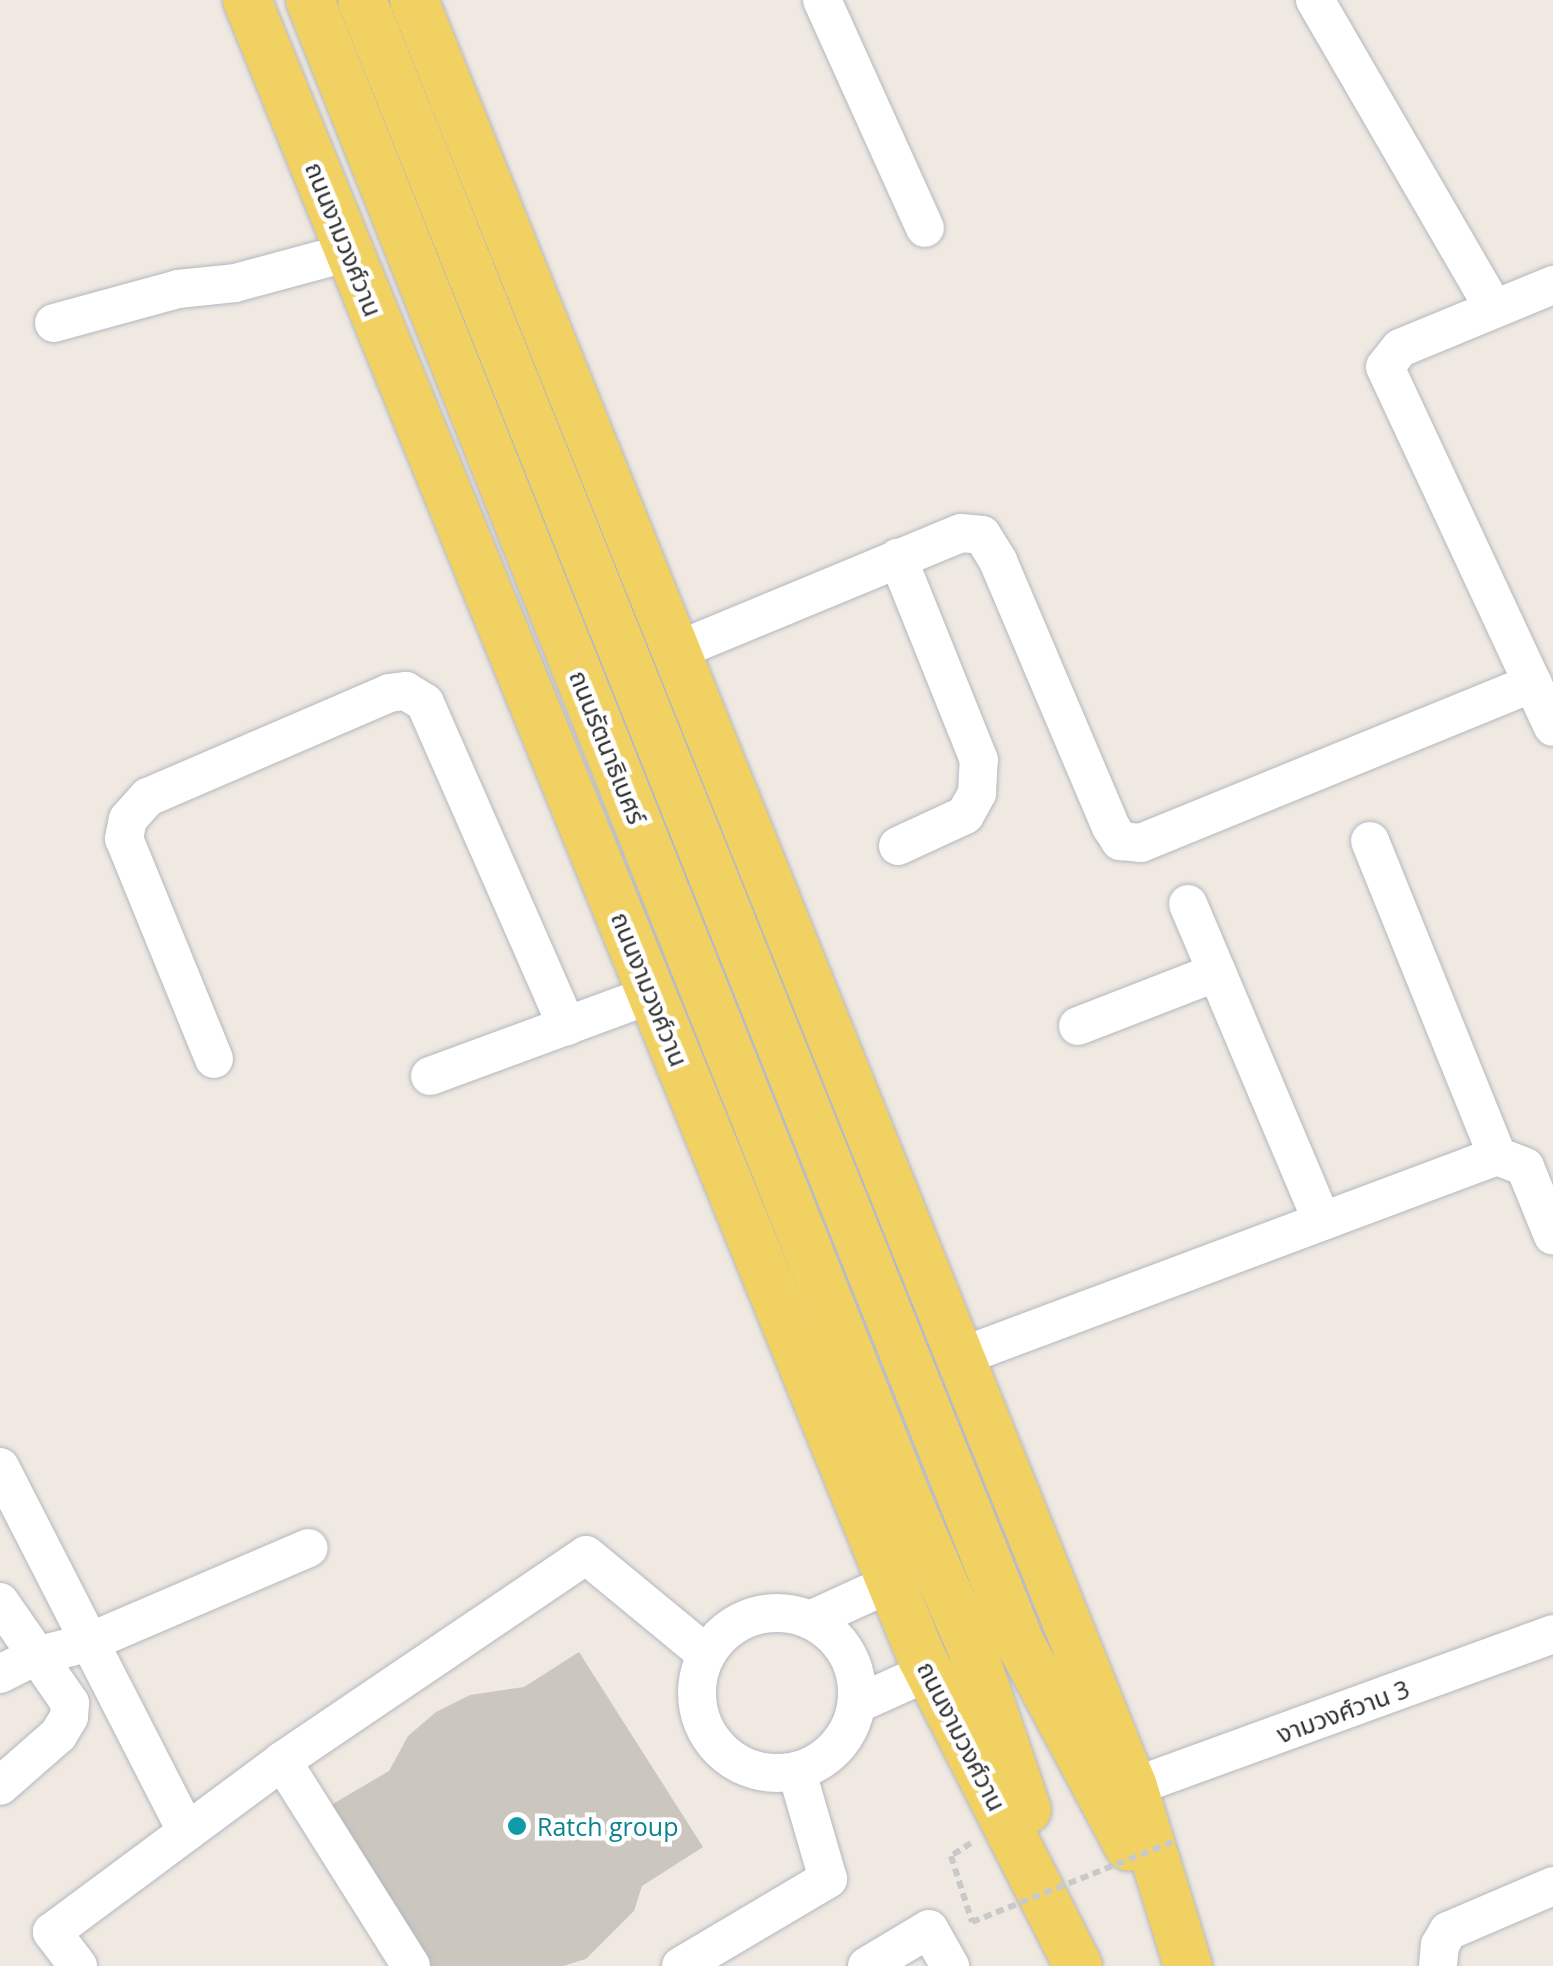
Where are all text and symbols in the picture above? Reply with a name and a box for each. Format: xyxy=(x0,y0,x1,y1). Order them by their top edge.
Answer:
street label: ถนนงามวงศ์วาน xyxy=(299,157,389,321)
street label: ถนนรัตนาธิเบศร์ xyxy=(564,666,652,828)
street label: ถนนงามวงศ์วาน xyxy=(605,907,695,1071)
street label: ถนนงามวงศ์วาน xyxy=(911,1656,1013,1816)
street label: งามวงศ์วาน 3 xyxy=(1273,1673,1413,1749)
place label: Ratch group xyxy=(537,1811,678,1841)
marker: Ratch group xyxy=(506,1815,528,1837)

